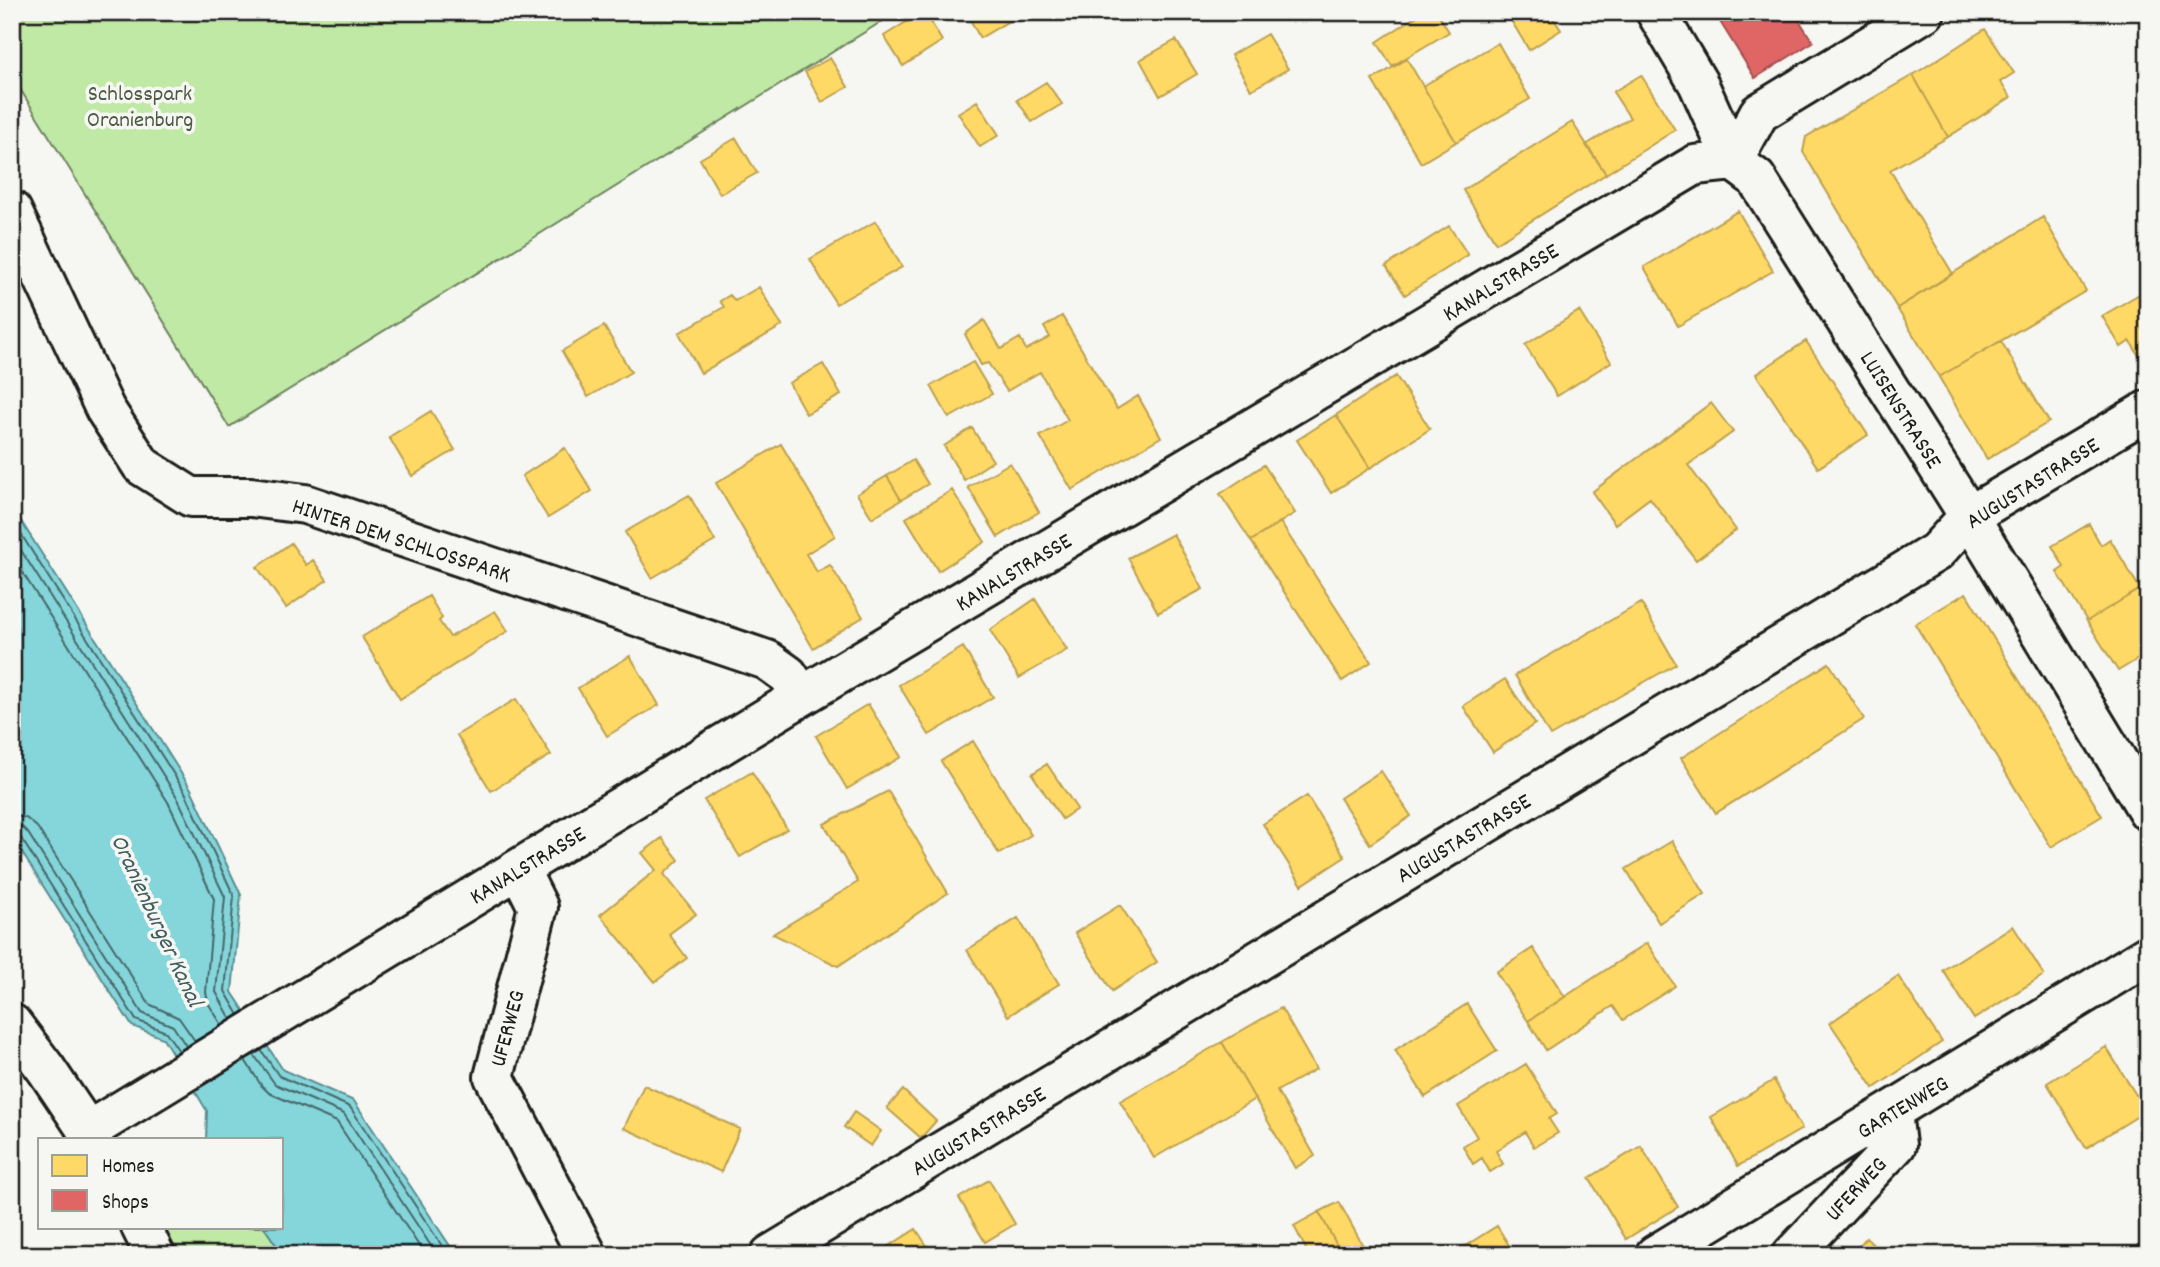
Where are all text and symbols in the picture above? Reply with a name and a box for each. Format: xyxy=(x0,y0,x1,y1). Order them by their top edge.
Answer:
park label: Schlosspark Oranienburg xyxy=(87,79,193,138)
street label: KANALSTRASSE xyxy=(1437,236,1567,332)
street label: LUISENSTRASSE xyxy=(1850,346,1949,477)
street label: AUGUSTASTRASSE xyxy=(1961,430,2108,539)
street label: HINTER DEM SCHLOSSPARK xyxy=(287,491,515,593)
street label: KANALSTRASSE xyxy=(950,526,1080,622)
street label: AUGUSTASTRASSE xyxy=(1391,786,1539,893)
street label: KANALSTRASSE xyxy=(464,819,594,915)
water label: Oranienburger Kanal xyxy=(100,830,211,1015)
street label: UFERWEG xyxy=(483,987,535,1071)
street label: GARTENWEG xyxy=(1852,1069,1956,1149)
street label: AUGUSTASTRASSE xyxy=(906,1079,1054,1186)
legend xyxy=(38,1138,284,1228)
street label: UFERWEG xyxy=(1819,1151,1896,1230)
text: Homes xyxy=(102,1153,155,1183)
text: Shops xyxy=(102,1189,149,1219)

